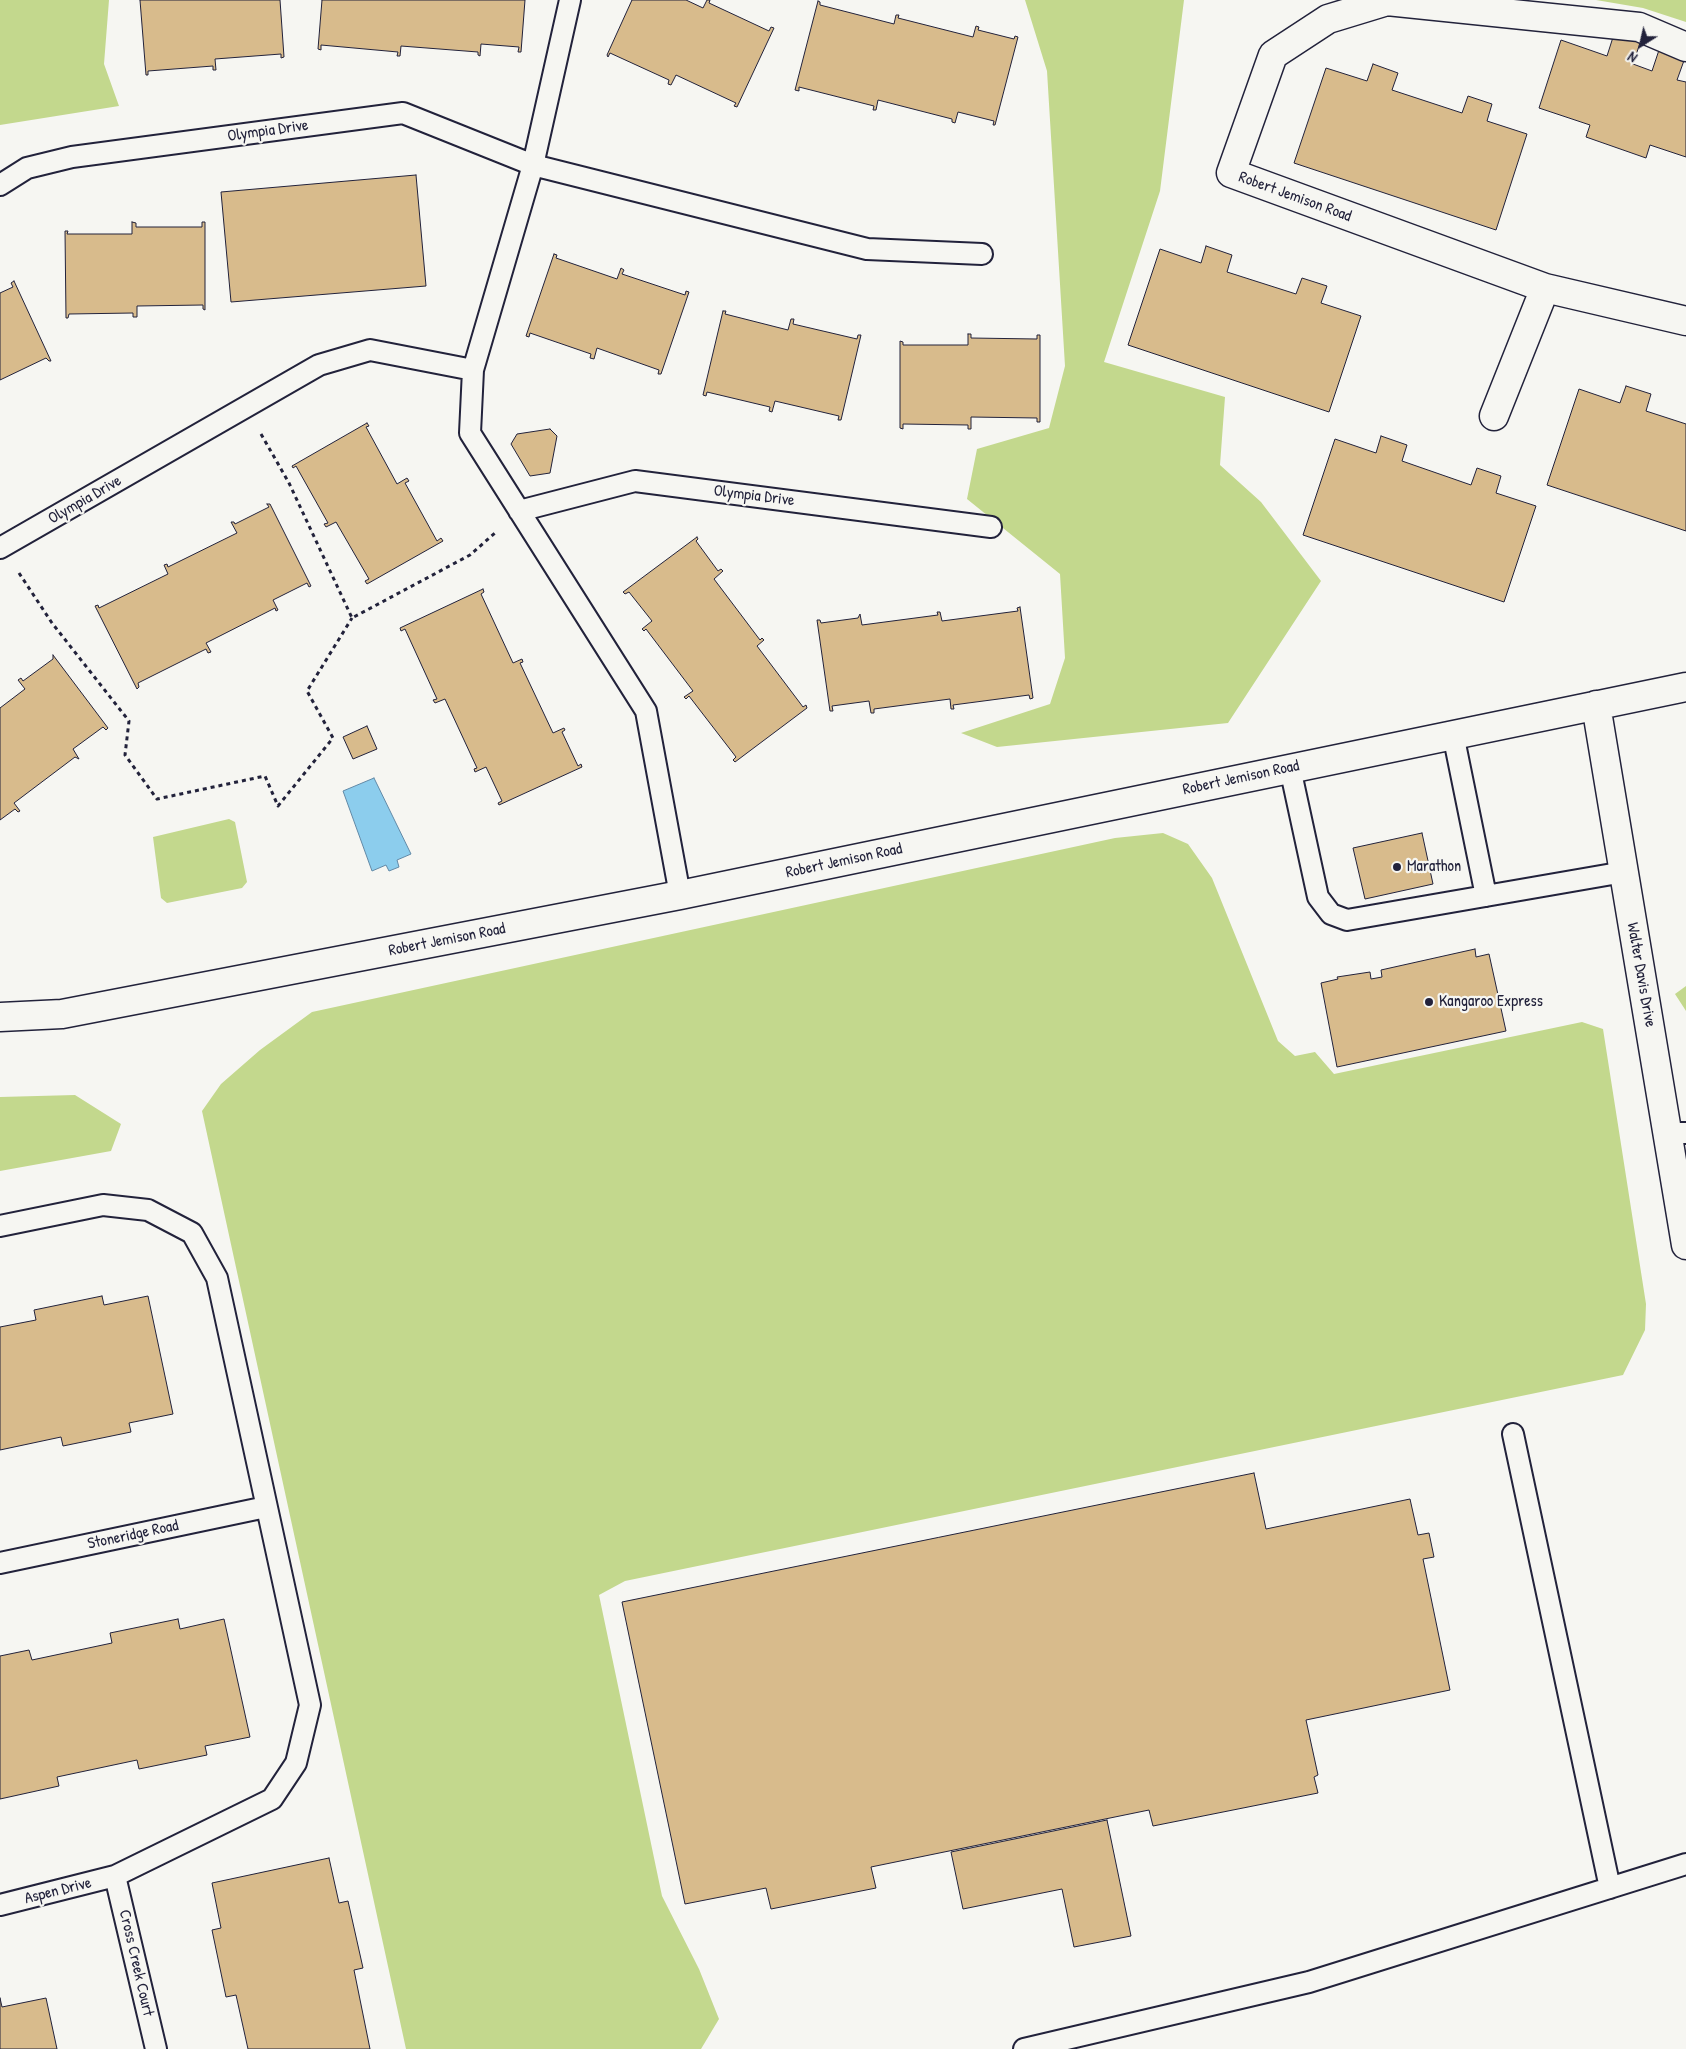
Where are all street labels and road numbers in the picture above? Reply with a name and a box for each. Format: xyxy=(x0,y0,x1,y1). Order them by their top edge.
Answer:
street label: Olympia Drive xyxy=(226,116,310,146)
street label: Robert Jemison Road xyxy=(1236,168,1354,226)
street label: Olympia Drive xyxy=(45,471,125,529)
street label: Olympia Drive xyxy=(712,482,796,510)
street label: Robert Jemison Road xyxy=(1181,756,1301,800)
street label: Robert Jemison Road xyxy=(784,839,904,883)
street label: Robert Jemison Road xyxy=(387,919,507,961)
street label: Walter Davis Drive xyxy=(1622,921,1660,1029)
street label: Stoneridge Road xyxy=(86,1516,180,1554)
street label: Aspen Drive xyxy=(23,1873,93,1909)
street label: Cross Creek Court xyxy=(114,1908,158,2018)

